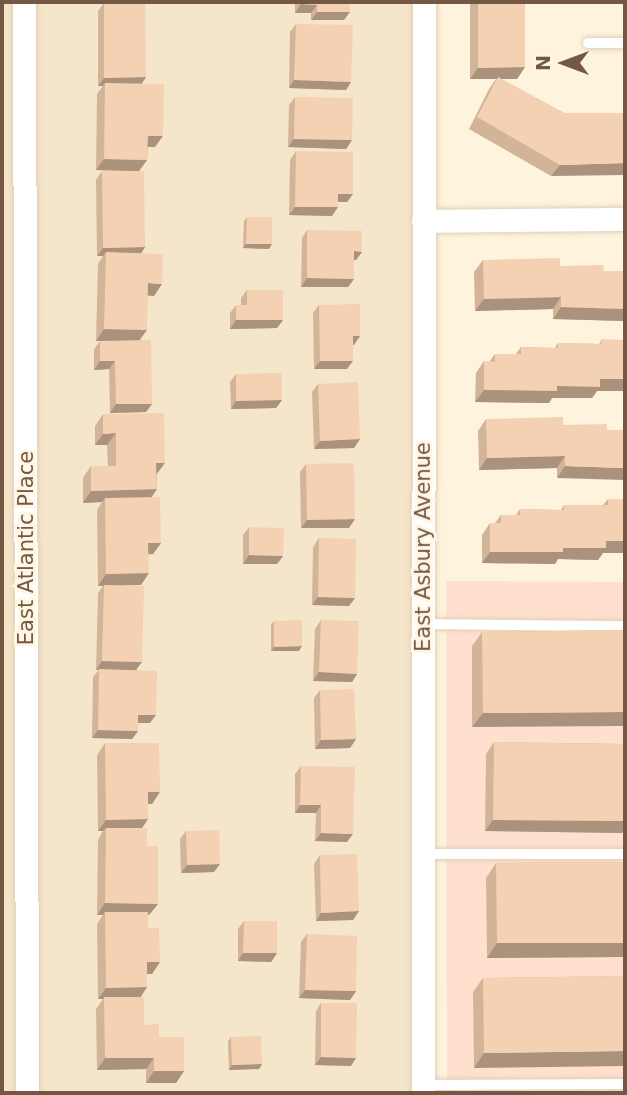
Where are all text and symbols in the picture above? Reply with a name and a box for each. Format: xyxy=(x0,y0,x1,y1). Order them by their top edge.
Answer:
north arrow xyxy=(529,28,599,98)
text: N xyxy=(532,55,554,71)
street label: East Asbury Avenue xyxy=(410,442,436,652)
street label: East Atlantic Place xyxy=(13,451,39,645)

